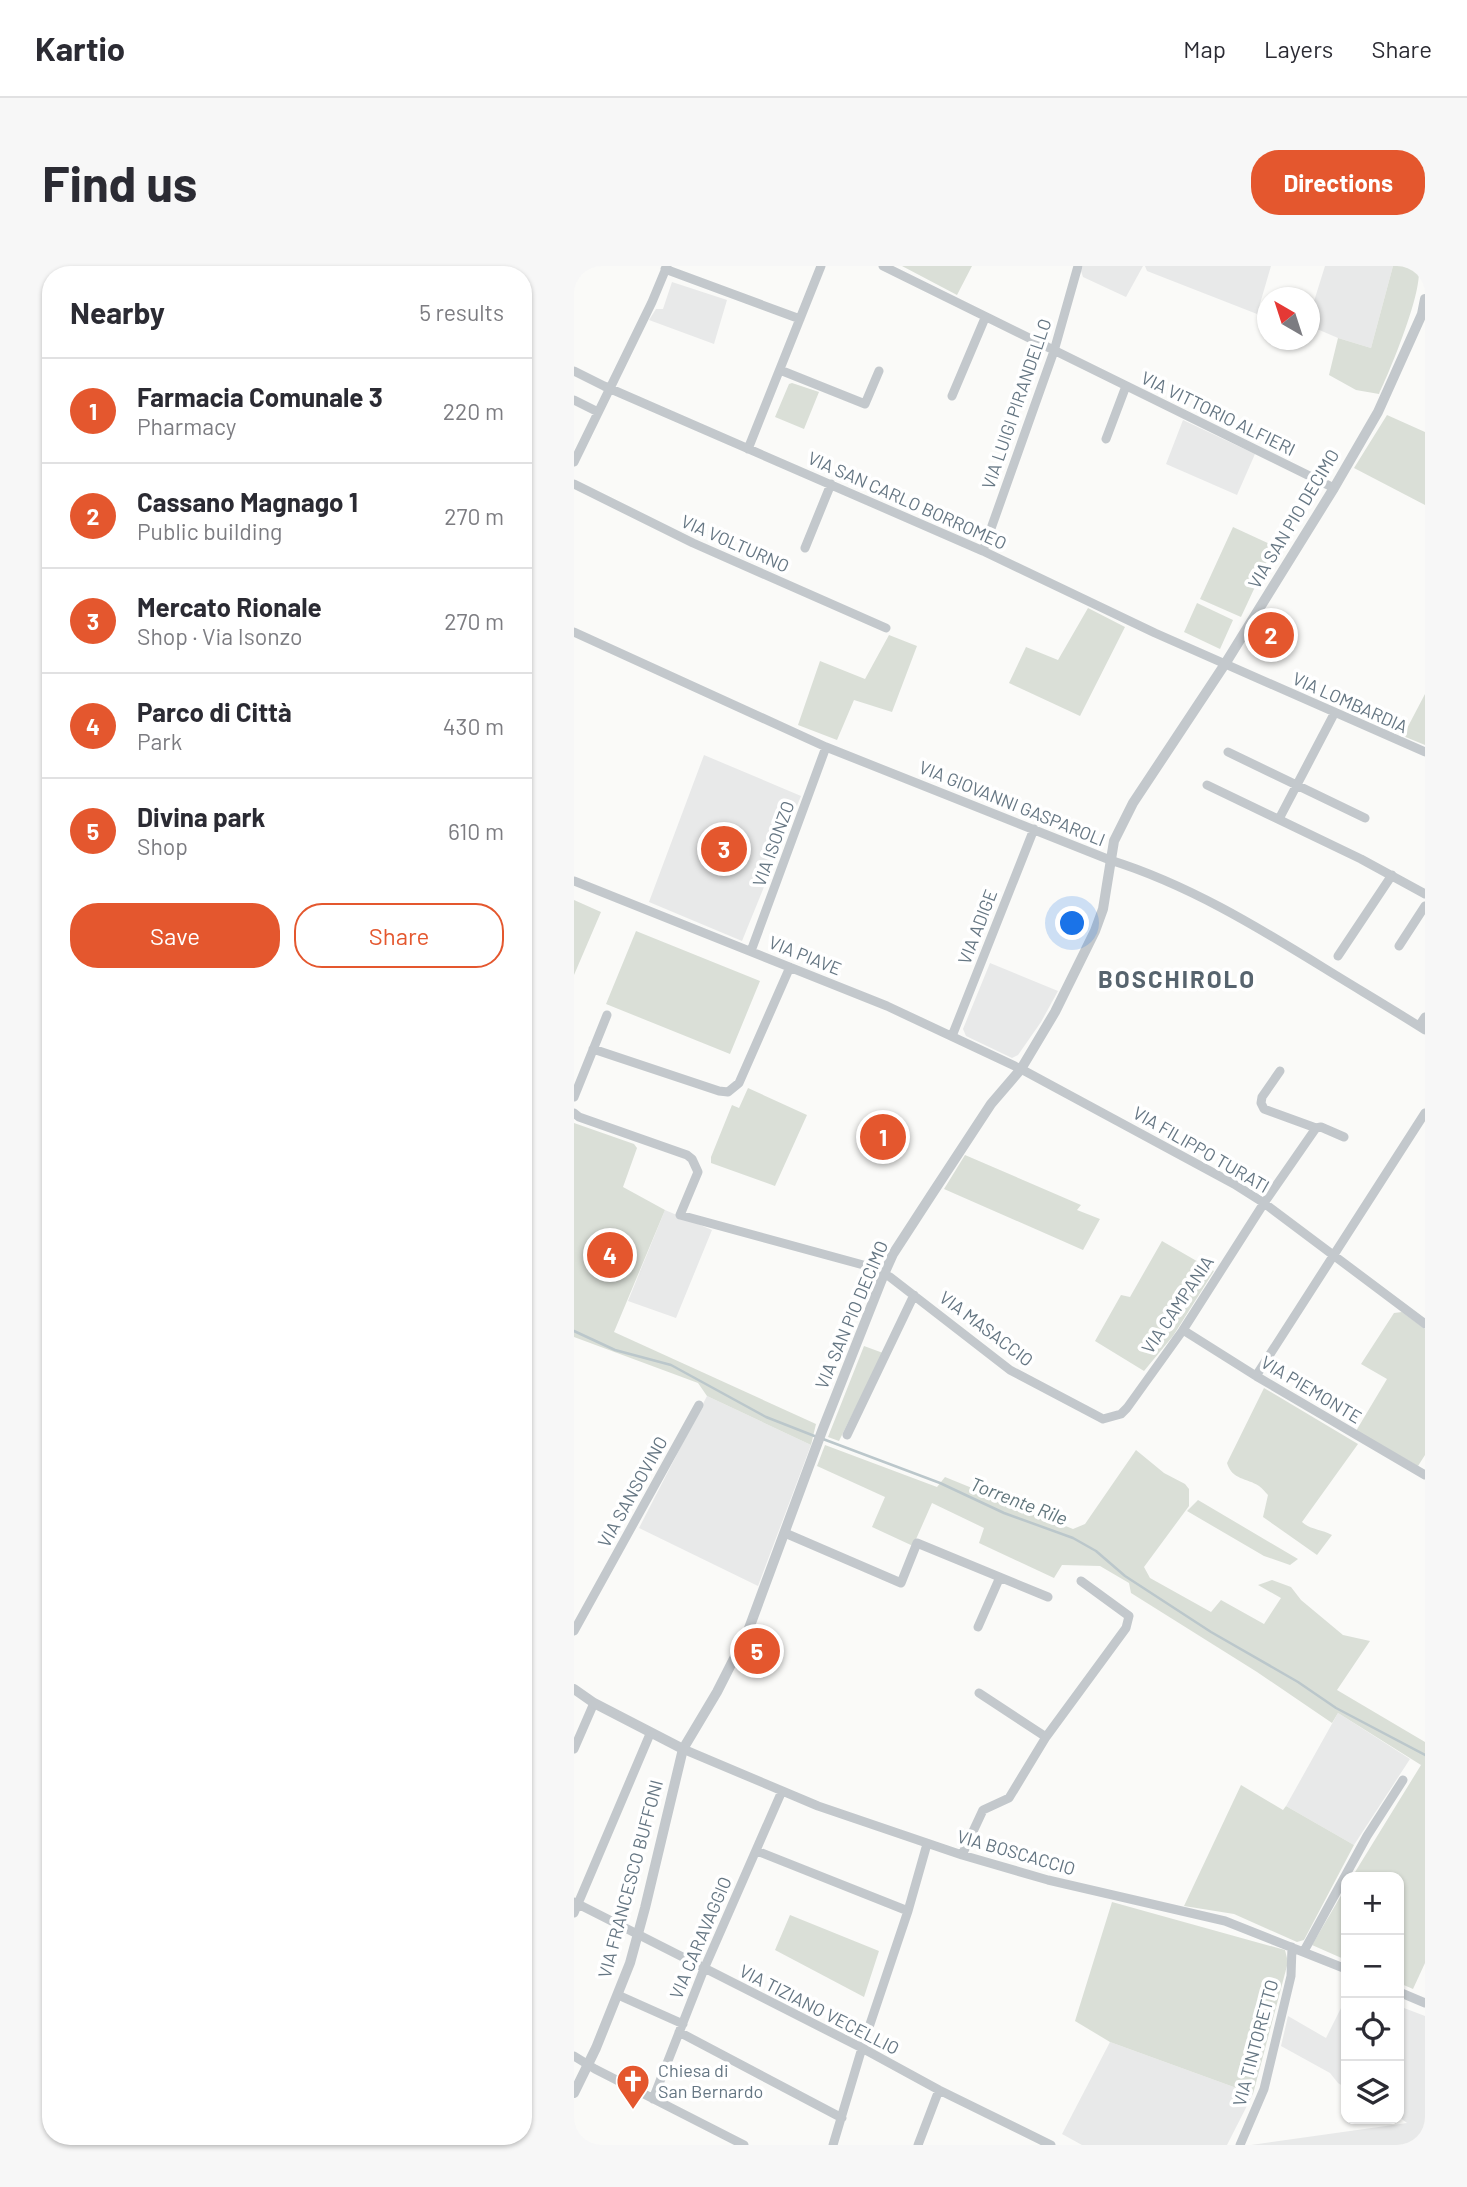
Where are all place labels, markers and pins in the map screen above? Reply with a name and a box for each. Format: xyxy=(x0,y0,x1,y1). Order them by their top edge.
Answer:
pin: 2 xyxy=(1248,609,1294,661)
pin: 3 xyxy=(701,823,747,875)
pin: 1 xyxy=(860,1111,906,1163)
pin: 4 xyxy=(587,1229,633,1281)
pin: 5 xyxy=(734,1625,780,1677)
place label: Chiesa di San Bernardo xyxy=(658,2059,763,2102)
church icon: Chiesa di San Bernardo xyxy=(614,2062,652,2111)

